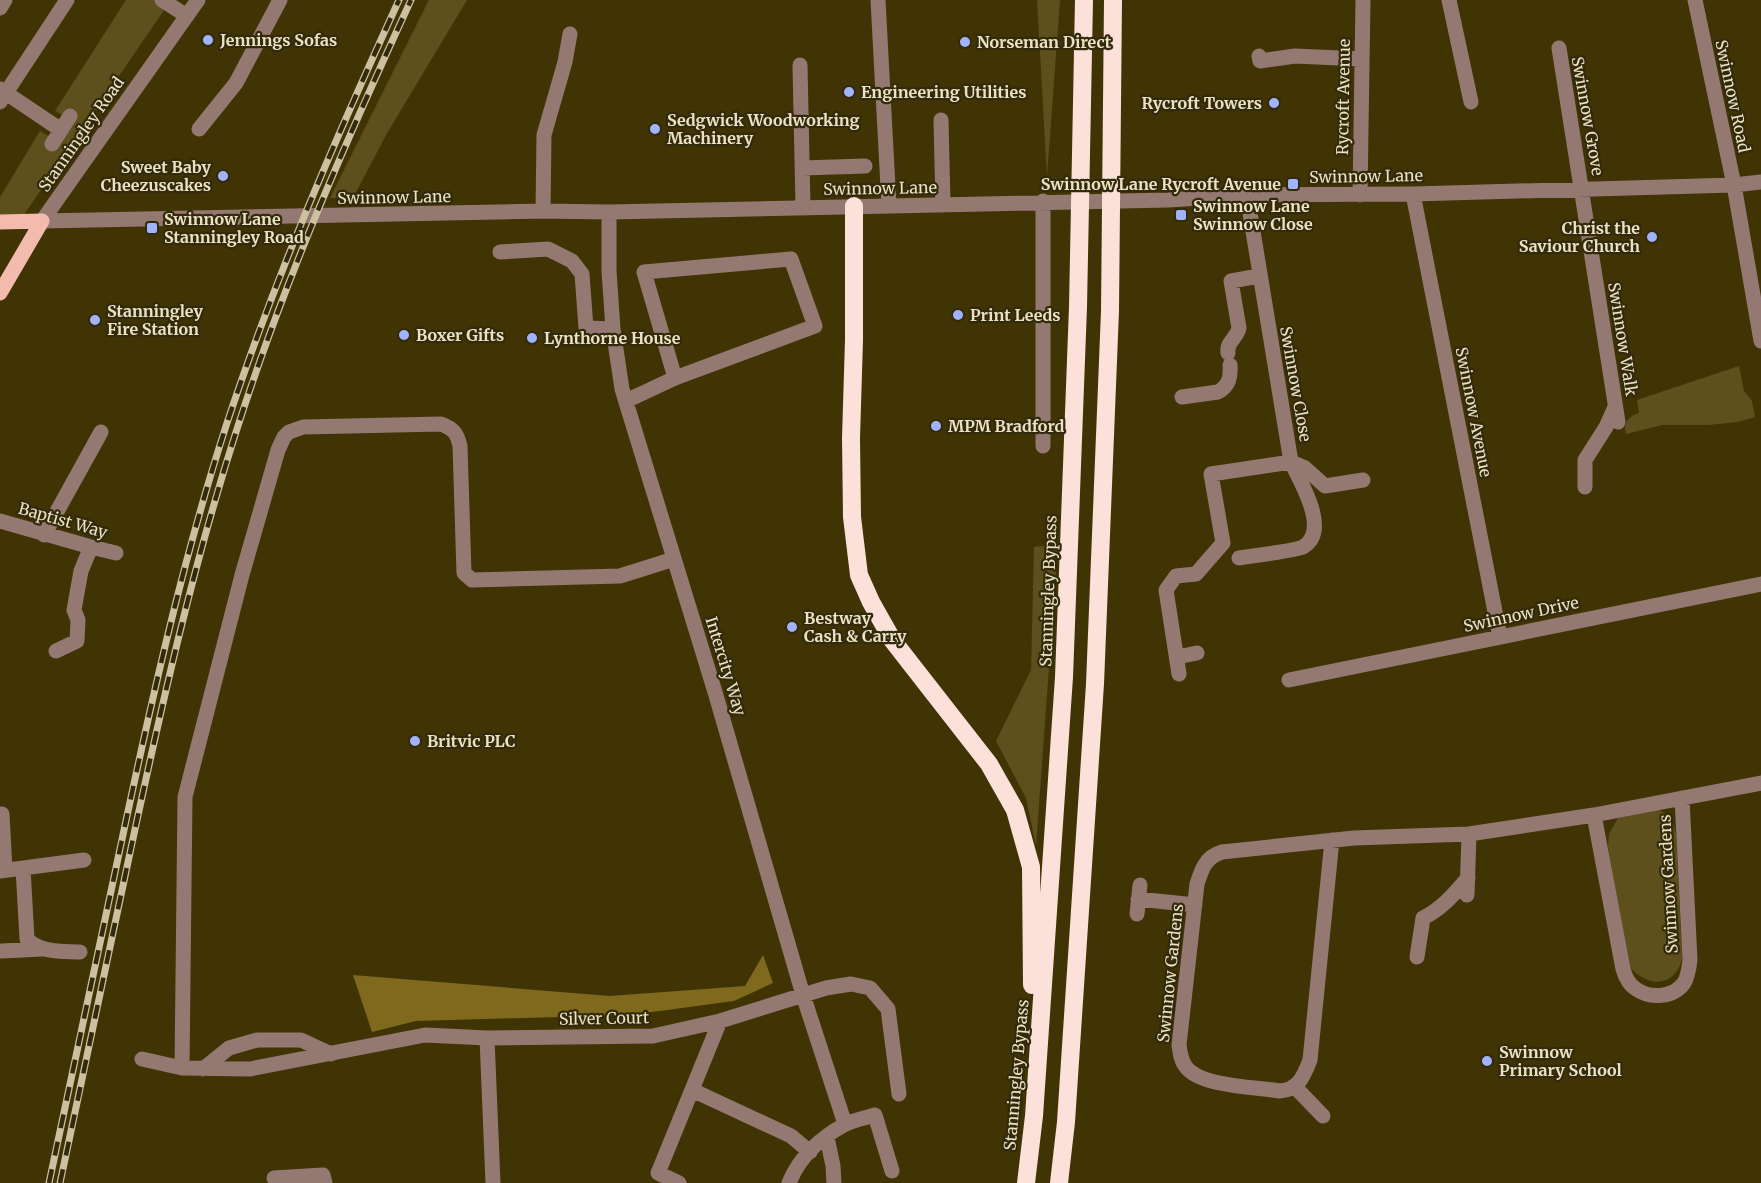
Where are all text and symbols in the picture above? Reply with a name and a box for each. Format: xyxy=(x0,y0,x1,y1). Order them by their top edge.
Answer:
place label: Jennings Sofas xyxy=(219,30,337,50)
place label: Norseman Direct xyxy=(977,32,1112,52)
marker: Jennings Sofas xyxy=(201,33,215,47)
marker: Norseman Direct xyxy=(958,35,972,49)
street label: Swinnow Road xyxy=(1711,38,1755,155)
street label: Rycroft Avenue xyxy=(1332,39,1354,155)
street label: Swinnow Grove xyxy=(1568,55,1608,177)
street label: Stanningley Road xyxy=(34,72,128,195)
place label: Engineering Utilities xyxy=(861,82,1026,102)
marker: Engineering Utilities xyxy=(842,85,856,99)
place label: Rycroft Towers xyxy=(1142,93,1262,113)
marker: Rycroft Towers xyxy=(1267,96,1281,110)
place label: Sedgwick Woodworking Machinery xyxy=(667,110,860,148)
marker: Sedgwick Woodworking Machinery xyxy=(648,122,662,136)
place label: Sweet Baby Cheezuscakes xyxy=(101,157,211,195)
street label: Swinnow Lane xyxy=(1309,165,1423,187)
marker: Sweet Baby Cheezuscakes xyxy=(216,169,230,183)
place label: Swinnow Lane Rycroft Avenue xyxy=(1041,174,1281,194)
street label: Swinnow Lane xyxy=(823,177,937,199)
marker: Swinnow Lane Rycroft Avenue xyxy=(1286,177,1300,191)
street label: Swinnow Lane xyxy=(337,186,451,208)
place label: Swinnow Lane Swinnow Close xyxy=(1193,196,1313,234)
marker: Swinnow Lane Swinnow Close xyxy=(1174,208,1188,222)
place label: Swinnow Lane Stanningley Road xyxy=(164,209,304,247)
place label: Christ the Saviour Church xyxy=(1519,218,1640,256)
marker: Swinnow Lane Stanningley Road xyxy=(145,221,159,235)
marker: Christ the Saviour Church xyxy=(1645,230,1659,244)
street label: Swinnow Walk xyxy=(1604,281,1642,398)
place label: Stanningley Fire Station xyxy=(107,301,203,339)
place label: Print Leeds xyxy=(970,305,1061,325)
marker: Print Leeds xyxy=(951,308,965,322)
marker: Stanningley Fire Station xyxy=(88,313,102,327)
place label: Boxer Gifts xyxy=(416,325,504,345)
street label: Swinnow Close xyxy=(1276,325,1316,443)
marker: Boxer Gifts xyxy=(397,328,411,342)
place label: Lynthorne House xyxy=(544,328,681,348)
marker: Lynthorne House xyxy=(525,331,539,345)
street label: Swinnow Avenue xyxy=(1452,345,1496,479)
place label: MPM Bradford xyxy=(948,416,1064,436)
marker: MPM Bradford xyxy=(929,419,943,433)
street label: Baptist Way xyxy=(16,498,111,542)
street label: Stanningley Bypass xyxy=(1035,515,1061,667)
street label: Swinnow Drive xyxy=(1462,592,1580,636)
place label: Bestway Cash & Carry xyxy=(804,608,907,646)
street label: Intercity Way xyxy=(701,614,751,719)
marker: Bestway Cash & Carry xyxy=(785,620,799,634)
place label: Britvic PLC xyxy=(427,731,516,751)
marker: Britvic PLC xyxy=(408,734,422,748)
street label: Swinnow Gardens xyxy=(1654,814,1682,954)
street label: Swinnow Gardens xyxy=(1153,903,1187,1043)
street label: Stanningley Bypass xyxy=(999,998,1033,1151)
street label: Silver Court xyxy=(559,1007,650,1029)
place label: Swinnow Primary School xyxy=(1499,1042,1622,1080)
marker: Swinnow Primary School xyxy=(1480,1054,1494,1068)

